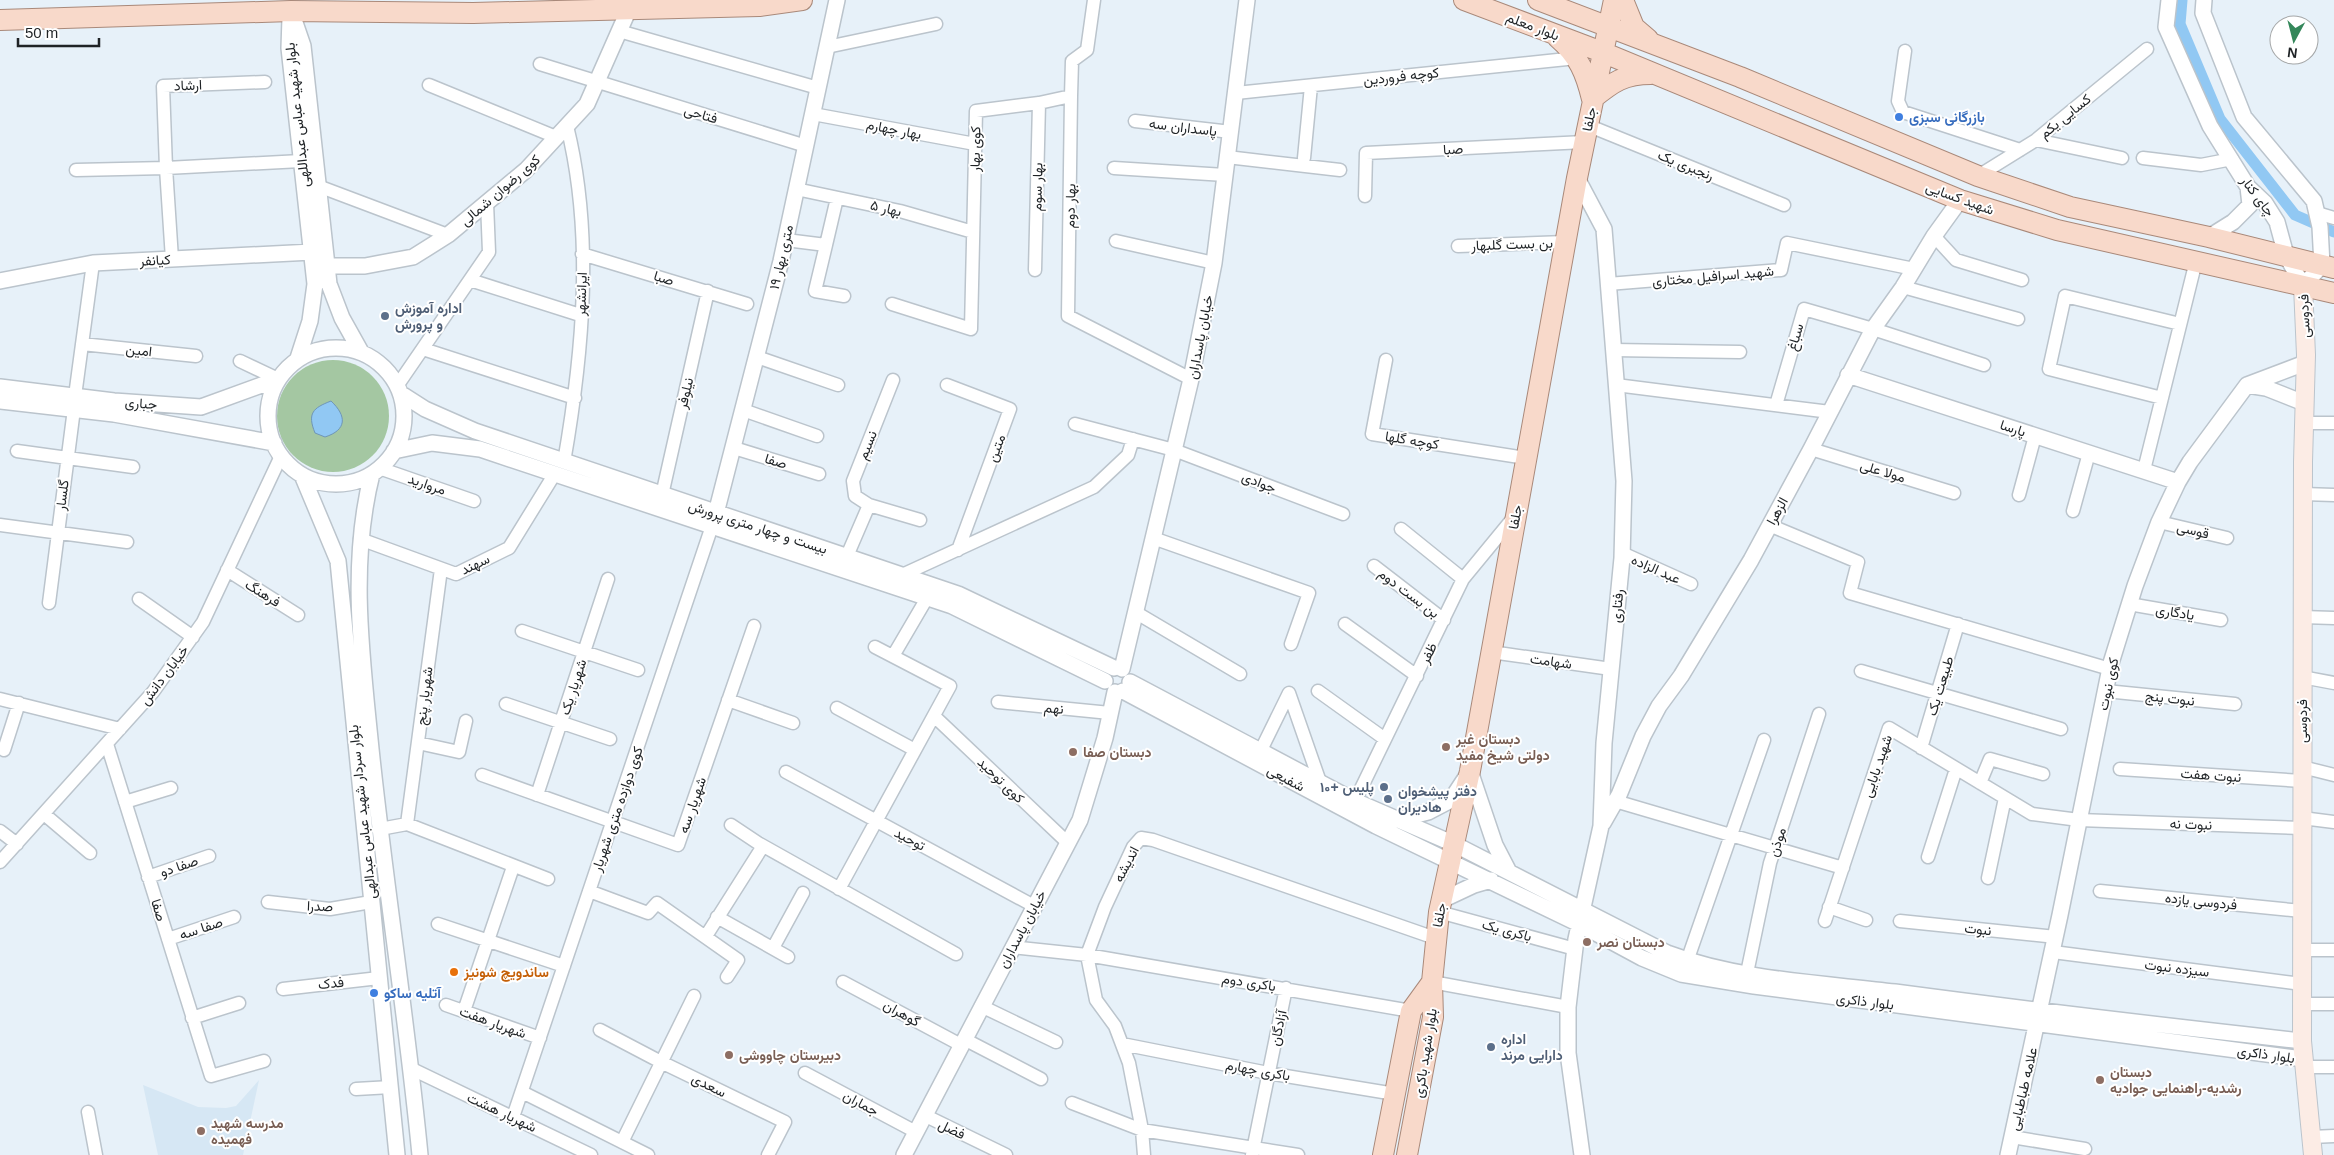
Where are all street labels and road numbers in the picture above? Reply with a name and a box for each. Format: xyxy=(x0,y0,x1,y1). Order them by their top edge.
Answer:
street label: بلوار معلم xyxy=(1504,9,1562,44)
street label: بلوار شهید عباس عبداللهی xyxy=(281,42,314,188)
street label: کوچه فروردین xyxy=(1362,64,1440,90)
street label: ارشاد xyxy=(174,77,202,94)
street label: کسایی یکم xyxy=(2036,90,2095,142)
street label: فتاحی xyxy=(682,101,720,128)
street label: جلفا xyxy=(1579,105,1600,133)
street label: پاسداران سه xyxy=(1148,115,1218,141)
street label: بهار چهارم xyxy=(865,116,923,144)
street label: کوی بهار xyxy=(967,126,984,173)
street label: صبا xyxy=(1442,140,1464,159)
street label: رنجبری یک xyxy=(1655,147,1717,184)
street label: کوی رضوان شمالی xyxy=(457,151,544,230)
street label: بهار سوم xyxy=(1029,162,1046,212)
street label: چای کنار xyxy=(2236,172,2278,220)
street label: شهید کسایی xyxy=(1923,178,1996,219)
street label: بهار دوم xyxy=(1062,184,1079,229)
street label: بهار ۵ xyxy=(869,197,903,220)
street label: ۱۹ متری بهار xyxy=(766,223,797,291)
street label: بن بست گلبهار xyxy=(1470,235,1553,254)
street label: کیانفر xyxy=(138,251,171,270)
street label: شهید اسرافیل مختاری xyxy=(1651,263,1775,290)
street label: صبا xyxy=(652,267,676,290)
street label: ایرانشهر xyxy=(572,272,591,317)
street label: خیابان پاسداران xyxy=(1184,293,1218,381)
street label: فردوسی xyxy=(2295,294,2314,338)
street label: سباغ xyxy=(1783,321,1810,353)
street label: امین xyxy=(125,341,153,360)
street label: نیلوفر xyxy=(673,376,697,411)
street label: جباری xyxy=(124,394,158,413)
street label: پارسا xyxy=(1997,416,2028,442)
street label: نسیم xyxy=(854,428,881,462)
street label: کوچه گلها xyxy=(1384,428,1440,454)
street label: متین xyxy=(983,432,1009,464)
street label: صفا xyxy=(763,450,789,472)
street label: مولا علی xyxy=(1858,457,1908,486)
street label: جوادی xyxy=(1239,468,1278,497)
street label: مروارید xyxy=(406,470,448,499)
street label: گلسار xyxy=(52,479,73,512)
street label: الزهرا xyxy=(1763,494,1792,528)
street label: بیست و چهار متری پرورش xyxy=(686,497,829,559)
street label: جلفا xyxy=(1505,504,1526,531)
street label: قوسی xyxy=(2175,518,2211,543)
street label: سهند xyxy=(458,550,492,579)
street label: عبد الزاده xyxy=(1629,551,1683,588)
street label: بن بست دوم xyxy=(1375,565,1443,622)
street label: فرهنگ xyxy=(242,576,283,611)
street label: رفتاری xyxy=(1608,588,1627,624)
street label: یادگاری xyxy=(2154,601,2196,624)
street label: ظفر xyxy=(1416,640,1441,668)
street label: خیابان دانش xyxy=(136,642,192,709)
street label: شهامت xyxy=(1529,650,1573,673)
street label: طبیعت یک xyxy=(1923,654,1958,718)
street label: کوی نبوت xyxy=(2095,656,2122,712)
street label: شهریار یک xyxy=(556,657,590,717)
street label: شهریار پنج xyxy=(412,666,439,727)
street label: نبوت پنج xyxy=(2144,687,2196,712)
street label: نهم xyxy=(1043,699,1065,718)
street label: فردوسی xyxy=(2294,699,2311,743)
street label: بلوار سردار شهید عباس عبدالهی xyxy=(345,724,380,900)
street label: شهید بابایی xyxy=(1859,732,1896,800)
street label: کوی دوازده متری شهریار xyxy=(588,744,647,875)
street label: کوی توحید xyxy=(974,754,1028,807)
street label: شفیعی xyxy=(1264,762,1307,795)
street label: نبوت هفت xyxy=(2180,765,2242,786)
street label: شهریار سه xyxy=(675,775,710,836)
street label: نبوت نه xyxy=(2169,815,2213,834)
street label: توحید xyxy=(891,824,928,855)
street label: موذن xyxy=(1765,825,1790,859)
street label: اندیشه xyxy=(1110,843,1142,885)
street label: صفا دو xyxy=(158,852,201,881)
street label: خیابان پاسداران xyxy=(995,887,1051,971)
street label: فردوسی یازده xyxy=(2164,889,2238,914)
street label: صفا xyxy=(148,897,170,923)
street label: صدرا xyxy=(307,898,334,915)
street label: جلفا xyxy=(1429,902,1450,929)
street label: صفا سه xyxy=(177,913,225,942)
street label: باکری یک xyxy=(1480,916,1534,945)
street label: نبوت xyxy=(1963,920,1992,939)
street label: سیزده نبوت xyxy=(2143,956,2210,981)
street label: باکری دوم xyxy=(1221,970,1277,995)
street label: فدک xyxy=(317,974,345,992)
street label: بلوار ذاکری xyxy=(1835,990,1895,1013)
street label: گوهران xyxy=(880,996,923,1030)
street label: شهریار هفت xyxy=(457,1003,529,1042)
street label: آزادگان xyxy=(1266,1007,1291,1048)
street label: بلوار شهید باکری xyxy=(1410,1007,1441,1099)
street label: بلوار ذاکری xyxy=(2236,1042,2296,1067)
street label: علامه طباطبایی xyxy=(2006,1046,2041,1132)
street label: باکری چهارم xyxy=(1224,1056,1292,1086)
street label: سعدی xyxy=(689,1070,729,1101)
street label: جماران xyxy=(840,1087,881,1120)
street label: شهریار هشت xyxy=(464,1089,539,1136)
street label: فضل xyxy=(936,1116,968,1143)

